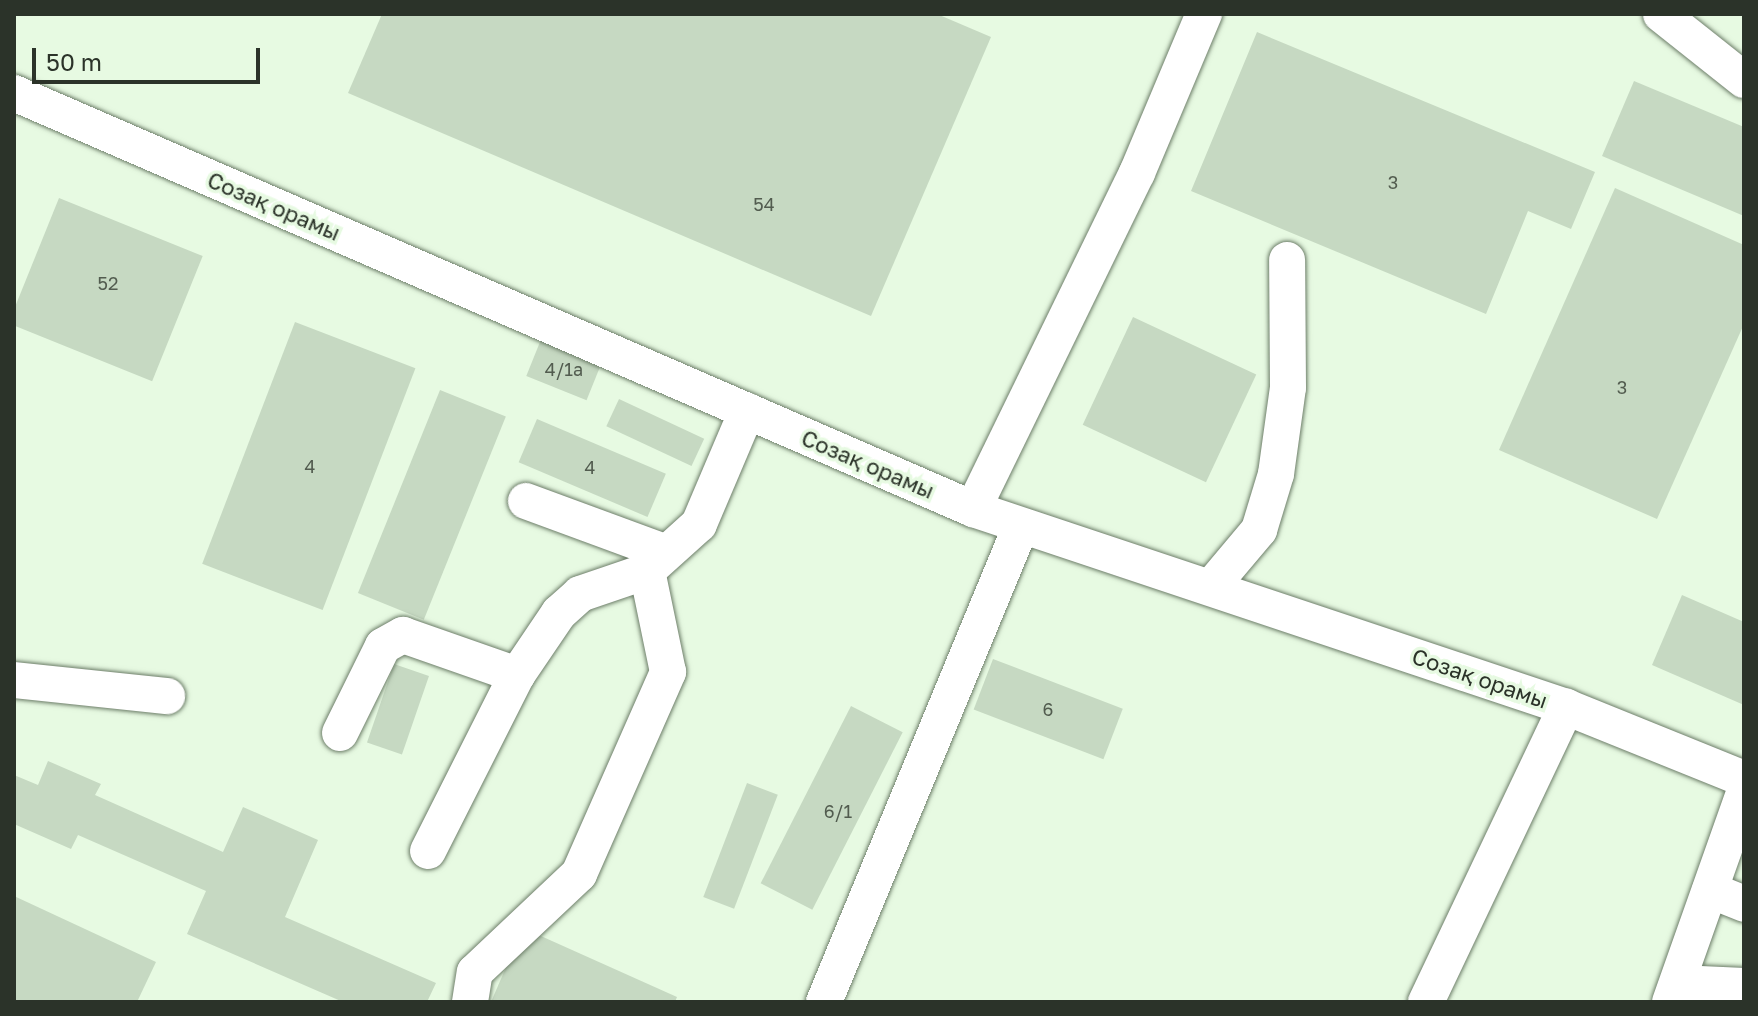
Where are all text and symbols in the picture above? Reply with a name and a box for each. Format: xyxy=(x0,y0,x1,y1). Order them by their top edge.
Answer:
scale bar xyxy=(36,32,264,82)
text: 50 m xyxy=(46,47,102,76)
street label: Созақ орамы xyxy=(204,166,344,246)
house number: 3 xyxy=(1388,171,1398,193)
house number: 54 xyxy=(753,193,775,215)
house number: 52 xyxy=(98,272,118,294)
house number: 4/1а xyxy=(545,358,583,380)
house number: 3 xyxy=(1617,376,1627,398)
street label: Созақ орамы xyxy=(798,424,938,504)
house number: 4 xyxy=(305,455,315,477)
house number: 4 xyxy=(585,456,595,478)
street label: Созақ орамы xyxy=(1409,642,1551,714)
house number: 6 xyxy=(1043,698,1053,720)
house number: 6/1 xyxy=(824,800,852,822)

